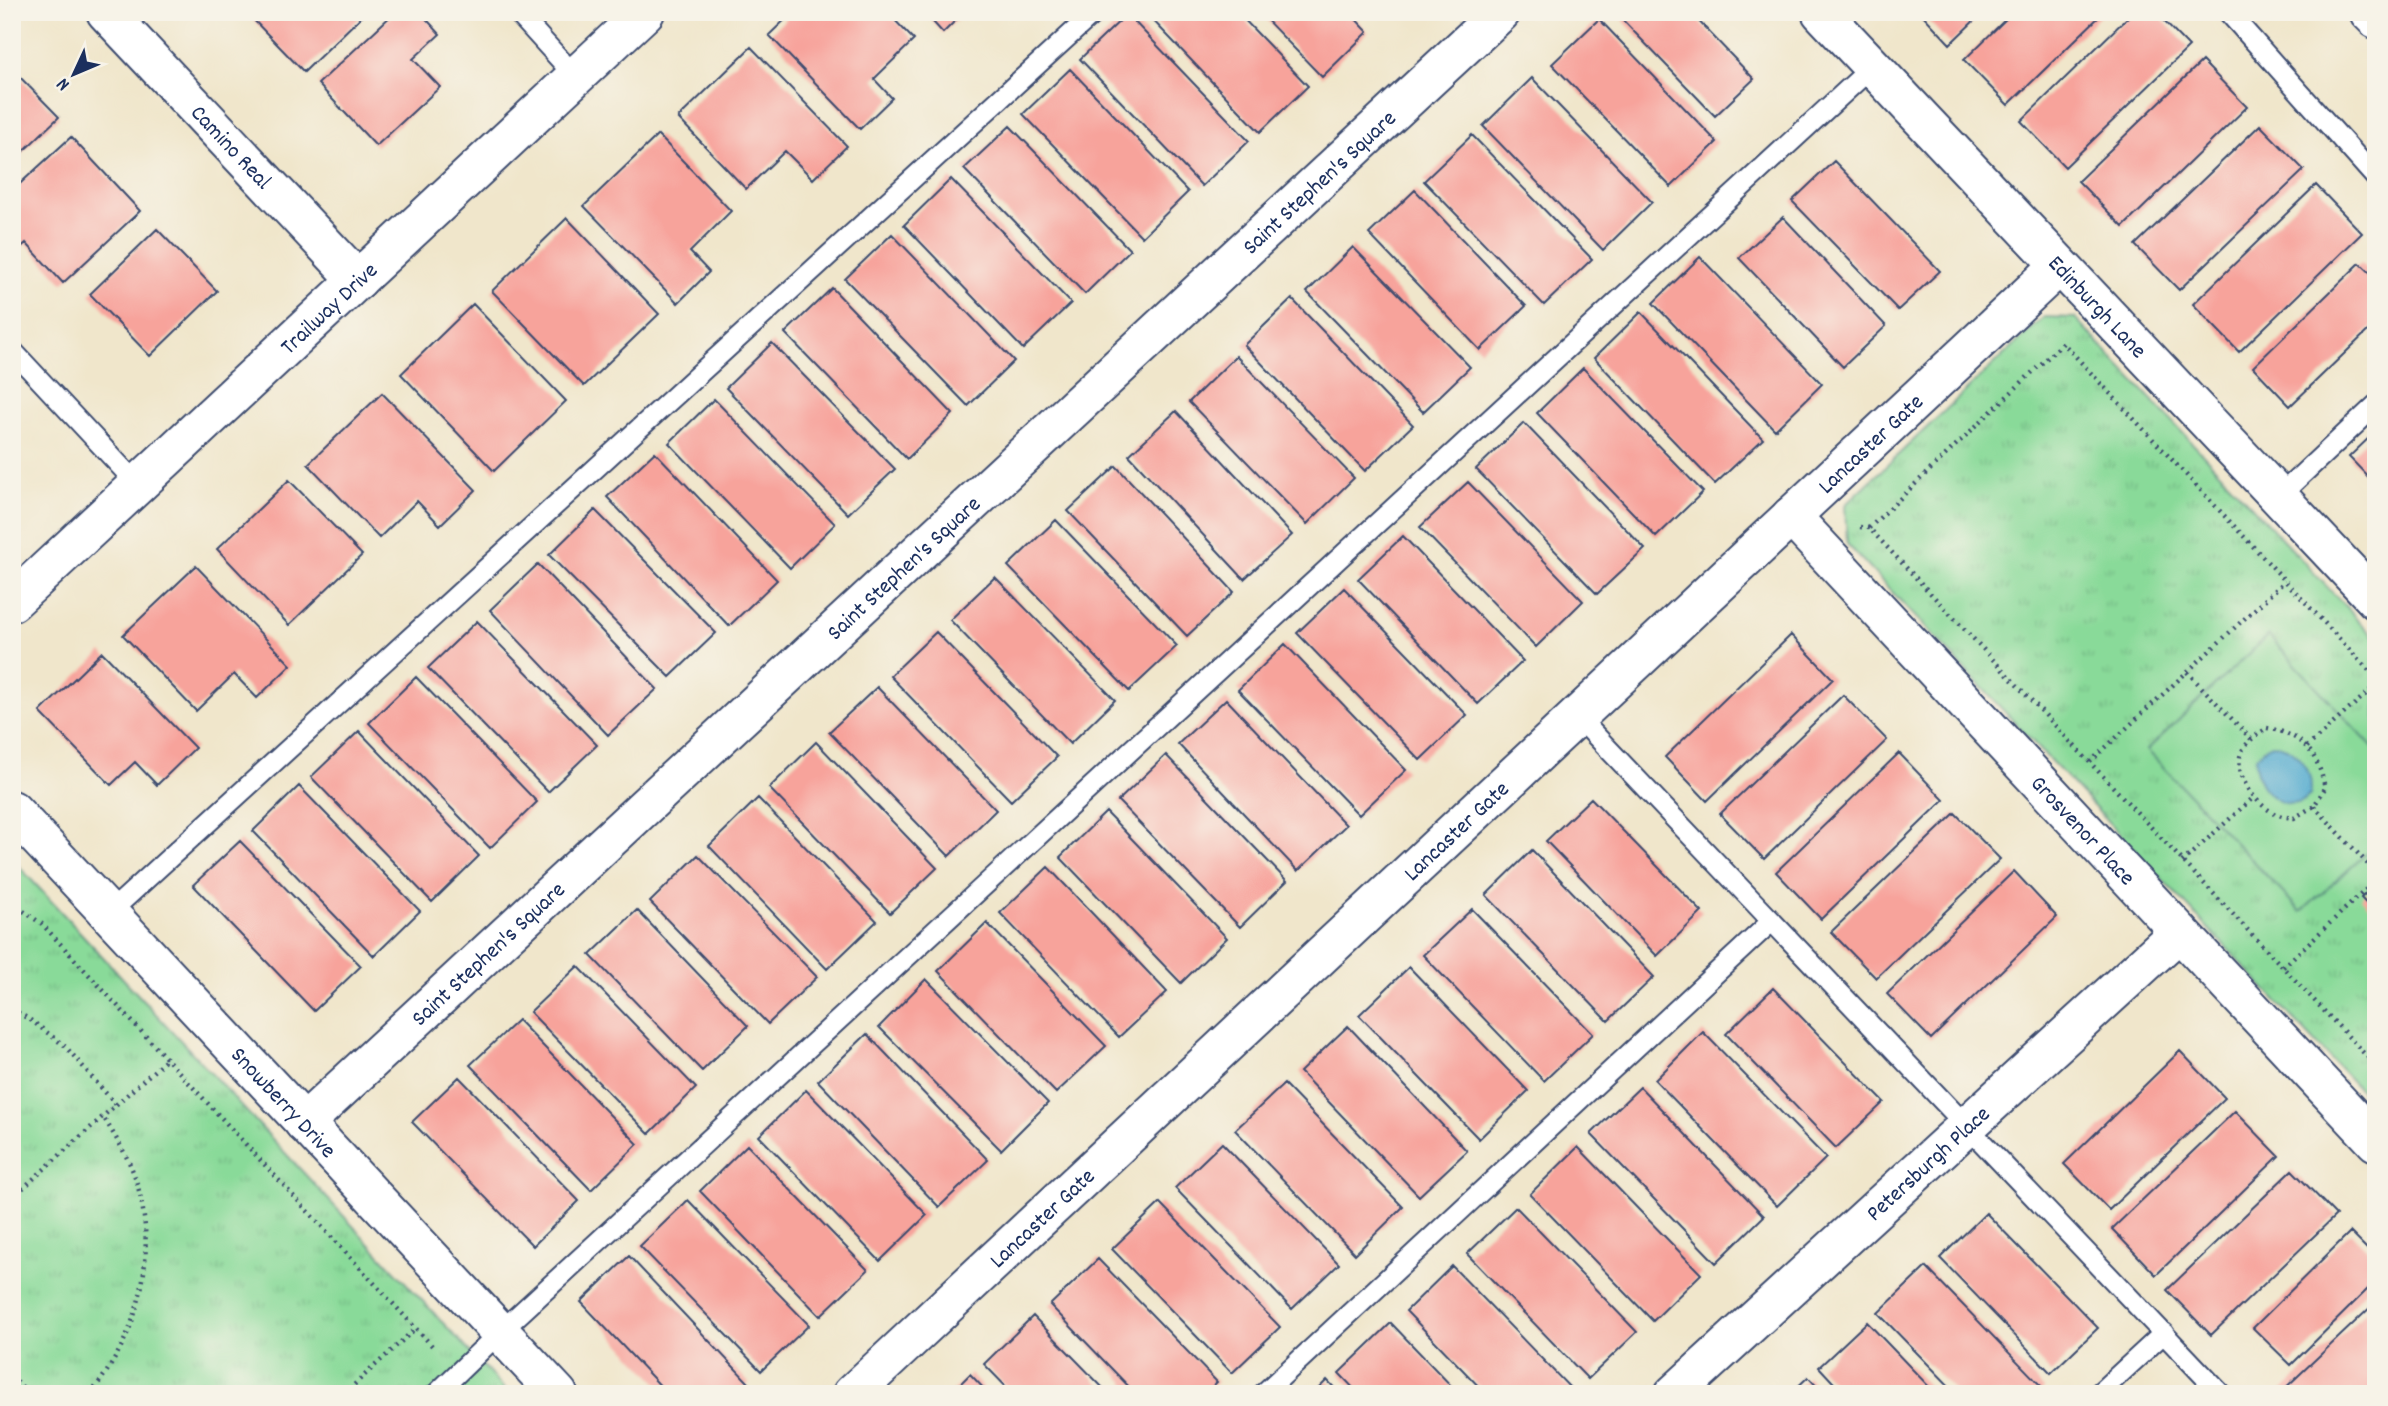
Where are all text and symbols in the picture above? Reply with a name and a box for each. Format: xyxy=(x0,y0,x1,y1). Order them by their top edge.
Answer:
north arrow xyxy=(38,38,108,108)
text: N xyxy=(51,71,77,96)
street label: Camino Real xyxy=(181,99,278,199)
street label: Saint Stephen's Square xyxy=(1236,104,1405,264)
street label: Edinburgh Lane xyxy=(2039,249,2153,367)
street label: Trailway Drive xyxy=(274,256,387,364)
street label: Lancaster Gate xyxy=(1812,388,1932,503)
street label: Saint Stephen's Square xyxy=(821,490,990,650)
street label: Grosvenor Place xyxy=(2021,769,2141,894)
street label: Lancaster Gate xyxy=(1398,775,1518,890)
street label: Saint Stephen's Square xyxy=(405,876,574,1035)
street label: Snowberry Drive xyxy=(221,1041,342,1167)
street label: Petersburgh Place xyxy=(1860,1100,1999,1231)
street label: Lancaster Gate xyxy=(983,1162,1104,1278)

